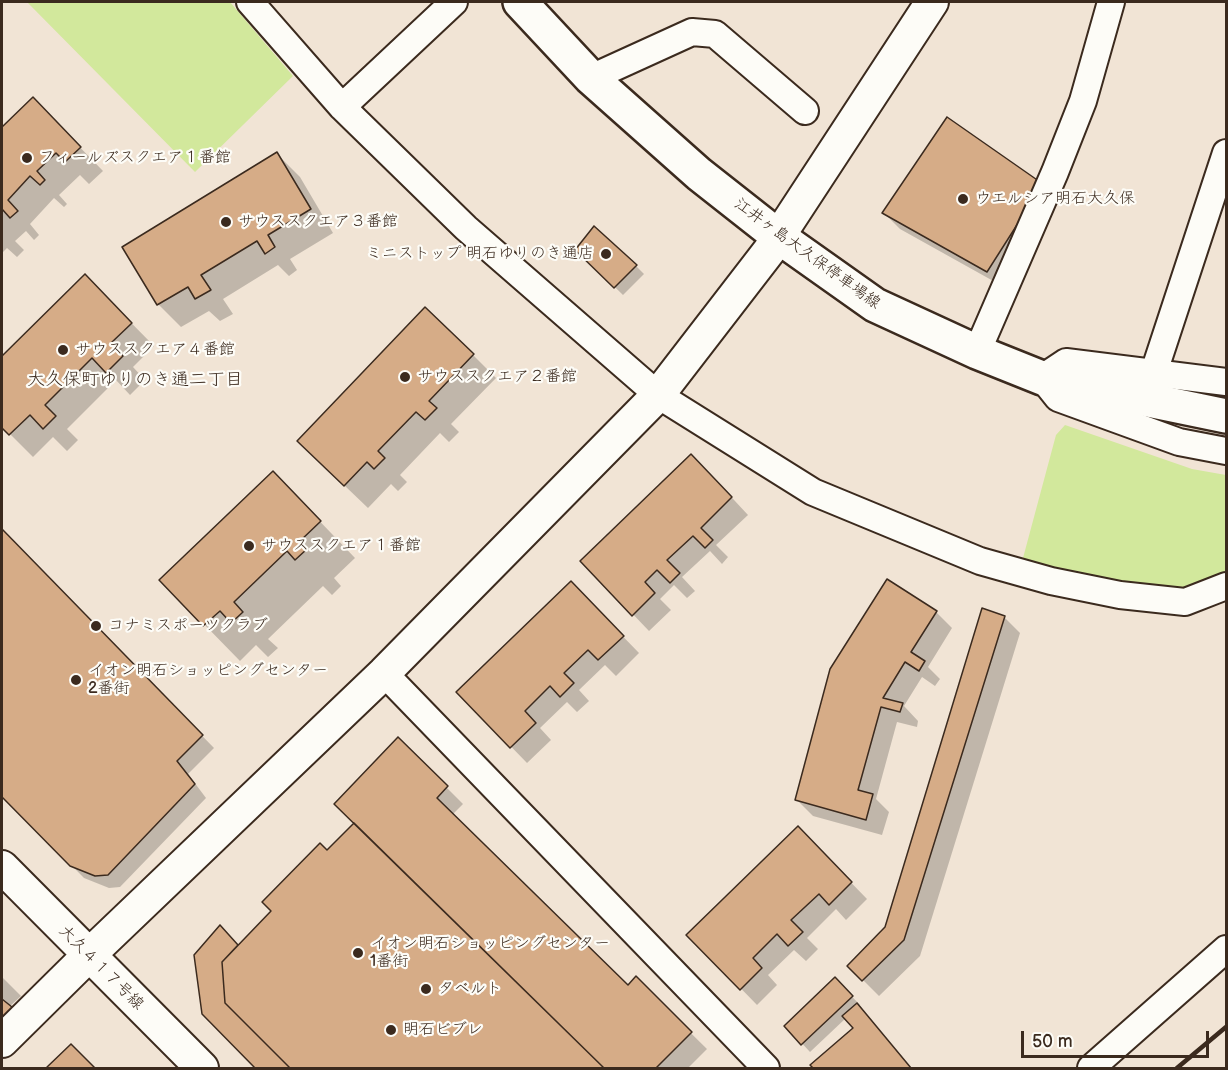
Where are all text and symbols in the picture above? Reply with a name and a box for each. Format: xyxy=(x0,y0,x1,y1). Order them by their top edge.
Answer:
place label: フィールズスクエア１番館 xyxy=(39,148,231,168)
marker: フィールズスクエア１番館 xyxy=(20,151,34,165)
place label: ウエルシア明石大久保 xyxy=(975,189,1135,209)
marker: ウエルシア明石大久保 xyxy=(956,192,970,206)
street label: 江井ヶ島大久保停車場線 xyxy=(730,195,884,313)
place label: サウススクエア３番館 xyxy=(238,212,398,232)
marker: サウススクエア３番館 xyxy=(219,215,233,229)
place label: ミニストップ 明石ゆりのき通店 xyxy=(366,244,594,264)
marker: ミニストップ 明石ゆりのき通店 xyxy=(599,247,613,261)
place label: サウススクエア４番館 xyxy=(75,340,235,360)
marker: サウススクエア４番館 xyxy=(56,343,70,357)
place label: サウススクエア２番館 xyxy=(417,367,577,387)
district label: 大久保町ゆりのき通二丁目 xyxy=(27,369,243,391)
marker: サウススクエア２番館 xyxy=(398,370,412,384)
place label: サウススクエア１番館 xyxy=(261,536,421,556)
marker: サウススクエア１番館 xyxy=(242,539,256,553)
place label: コナミスポーツクラブ xyxy=(108,616,268,636)
marker: コナミスポーツクラブ xyxy=(89,619,103,633)
place label: イオン明石ショッピングセンター 2番街 xyxy=(88,661,328,699)
marker: イオン明石ショッピングセンター 2番街 xyxy=(69,673,83,687)
street label: 大久４１７号線 xyxy=(55,922,147,1014)
place label: イオン明石ショッピングセンター 1番街 xyxy=(370,934,610,972)
marker: イオン明石ショッピングセンター 1番街 xyxy=(351,946,365,960)
place label: タベルト xyxy=(438,979,502,999)
marker: タベルト xyxy=(419,982,433,996)
scale bar xyxy=(1024,1019,1212,1057)
place label: 明石ビブレ xyxy=(403,1020,483,1040)
marker: 明石ビブレ xyxy=(384,1023,398,1037)
text: 50 m xyxy=(1032,1031,1073,1052)

